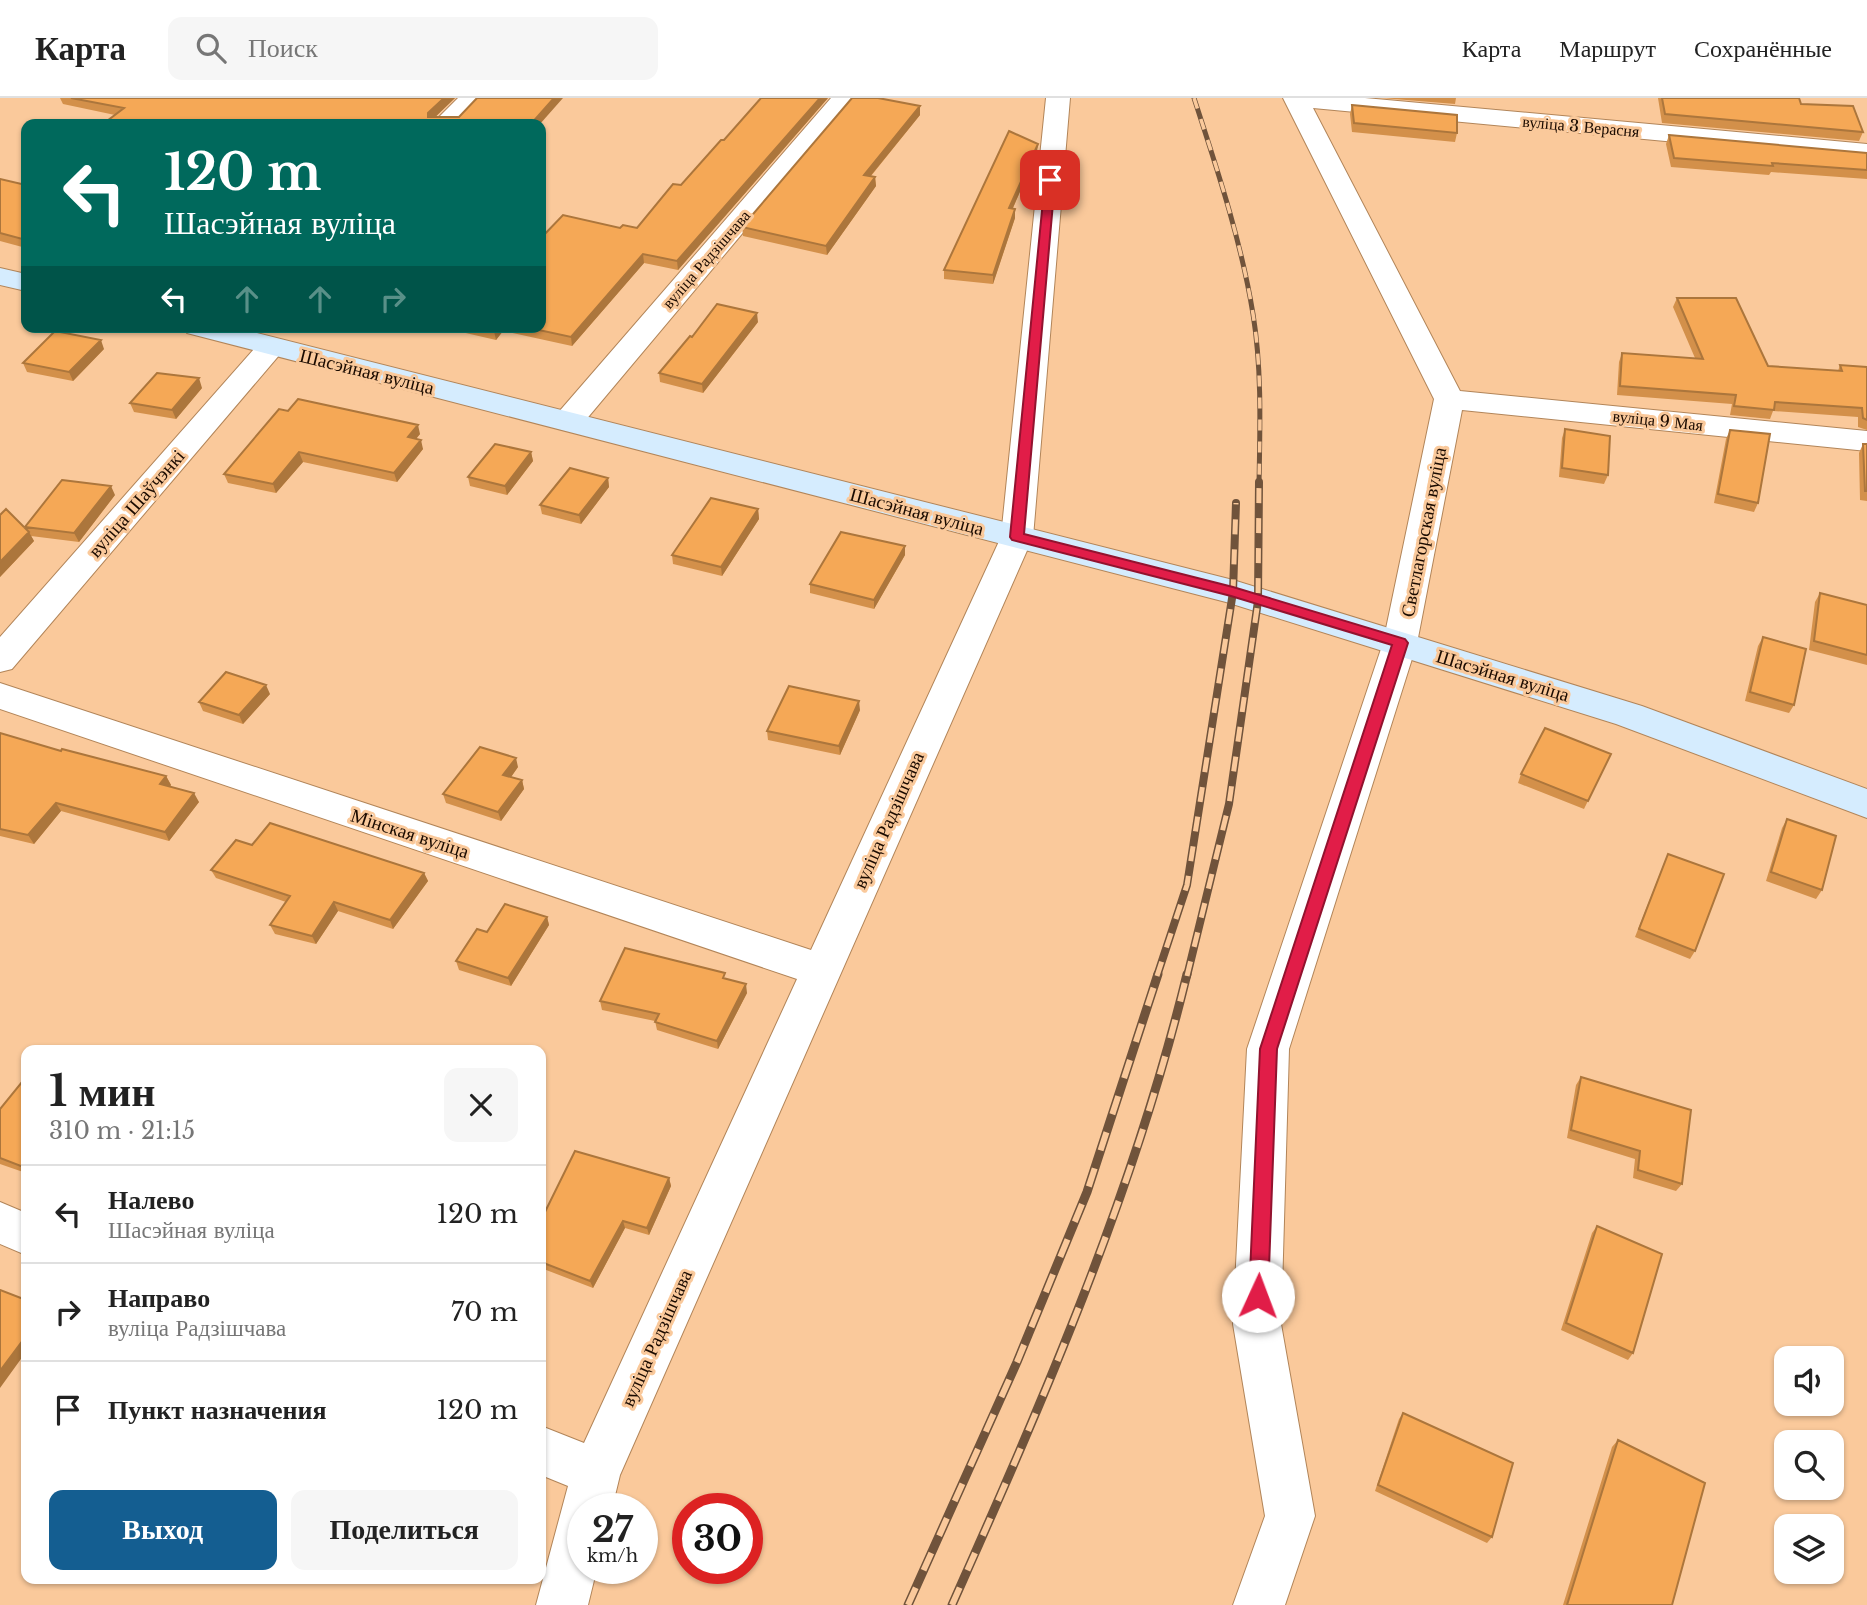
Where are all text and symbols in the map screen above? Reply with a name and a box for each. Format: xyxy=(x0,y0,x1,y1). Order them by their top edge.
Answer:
search box xyxy=(168,17,658,80)
text: Карта xyxy=(35,28,126,69)
icon: search xyxy=(192,29,230,67)
text: Поиск xyxy=(248,32,318,64)
text: Карта xyxy=(1462,34,1521,63)
text: Маршрут xyxy=(1559,34,1656,63)
text: Сохранённые xyxy=(1694,34,1832,63)
street label: вуліца 3 Верасня xyxy=(1522,111,1641,141)
text: 120 m xyxy=(164,142,322,203)
icon: left xyxy=(49,147,140,238)
pin xyxy=(1020,150,1080,210)
icon: arrive xyxy=(1031,161,1069,199)
text: Шасэйная вуліца xyxy=(164,203,396,243)
street label: вуліца Радзішчава xyxy=(658,206,754,312)
icon: left xyxy=(155,280,193,318)
icon: ahead xyxy=(228,280,266,318)
icon: ahead xyxy=(301,280,339,318)
icon: right xyxy=(374,280,412,318)
street label: Шасэйная вуліца xyxy=(297,344,437,399)
street label: вуліца 9 Мая xyxy=(1612,405,1705,435)
street label: вуліца Шаўчэнкі xyxy=(83,445,189,562)
street label: Светлагорская вуліца xyxy=(1396,445,1451,619)
street label: Шасэйная вуліца xyxy=(847,483,987,541)
street label: Шасэйная вуліца xyxy=(1434,644,1573,707)
street label: вуліца Радзішчава xyxy=(848,748,929,892)
street label: Мінская вуліца xyxy=(348,804,472,864)
text: 1 мин xyxy=(49,1065,156,1117)
button: close xyxy=(444,1068,518,1142)
text: 310 m · 21:15 xyxy=(49,1117,195,1145)
text: Налево xyxy=(108,1184,194,1216)
icon: left xyxy=(49,1195,87,1233)
text: 120 m xyxy=(436,1198,518,1230)
text: Шасэйная вуліца xyxy=(108,1216,275,1244)
position arrow xyxy=(1221,1259,1295,1333)
street label: вуліца Радзішчава xyxy=(616,1266,697,1410)
text: Направо xyxy=(108,1282,210,1314)
icon: right xyxy=(49,1293,87,1331)
text: 70 m xyxy=(451,1296,518,1328)
text: вуліца Радзішчава xyxy=(108,1314,286,1342)
map controls xyxy=(1774,1346,1844,1584)
button: sound xyxy=(1774,1346,1844,1416)
icon: arrive xyxy=(49,1391,87,1429)
text: Пункт назначения xyxy=(108,1394,326,1426)
text: 120 m xyxy=(436,1394,518,1426)
button: search xyxy=(1774,1430,1844,1500)
button: Выход xyxy=(49,1490,277,1570)
button: Поделиться xyxy=(291,1490,518,1570)
speed limit sign: 30 xyxy=(672,1493,763,1584)
text: 27 xyxy=(592,1508,633,1551)
button: layers xyxy=(1774,1514,1844,1584)
text: km/h xyxy=(587,1545,638,1567)

